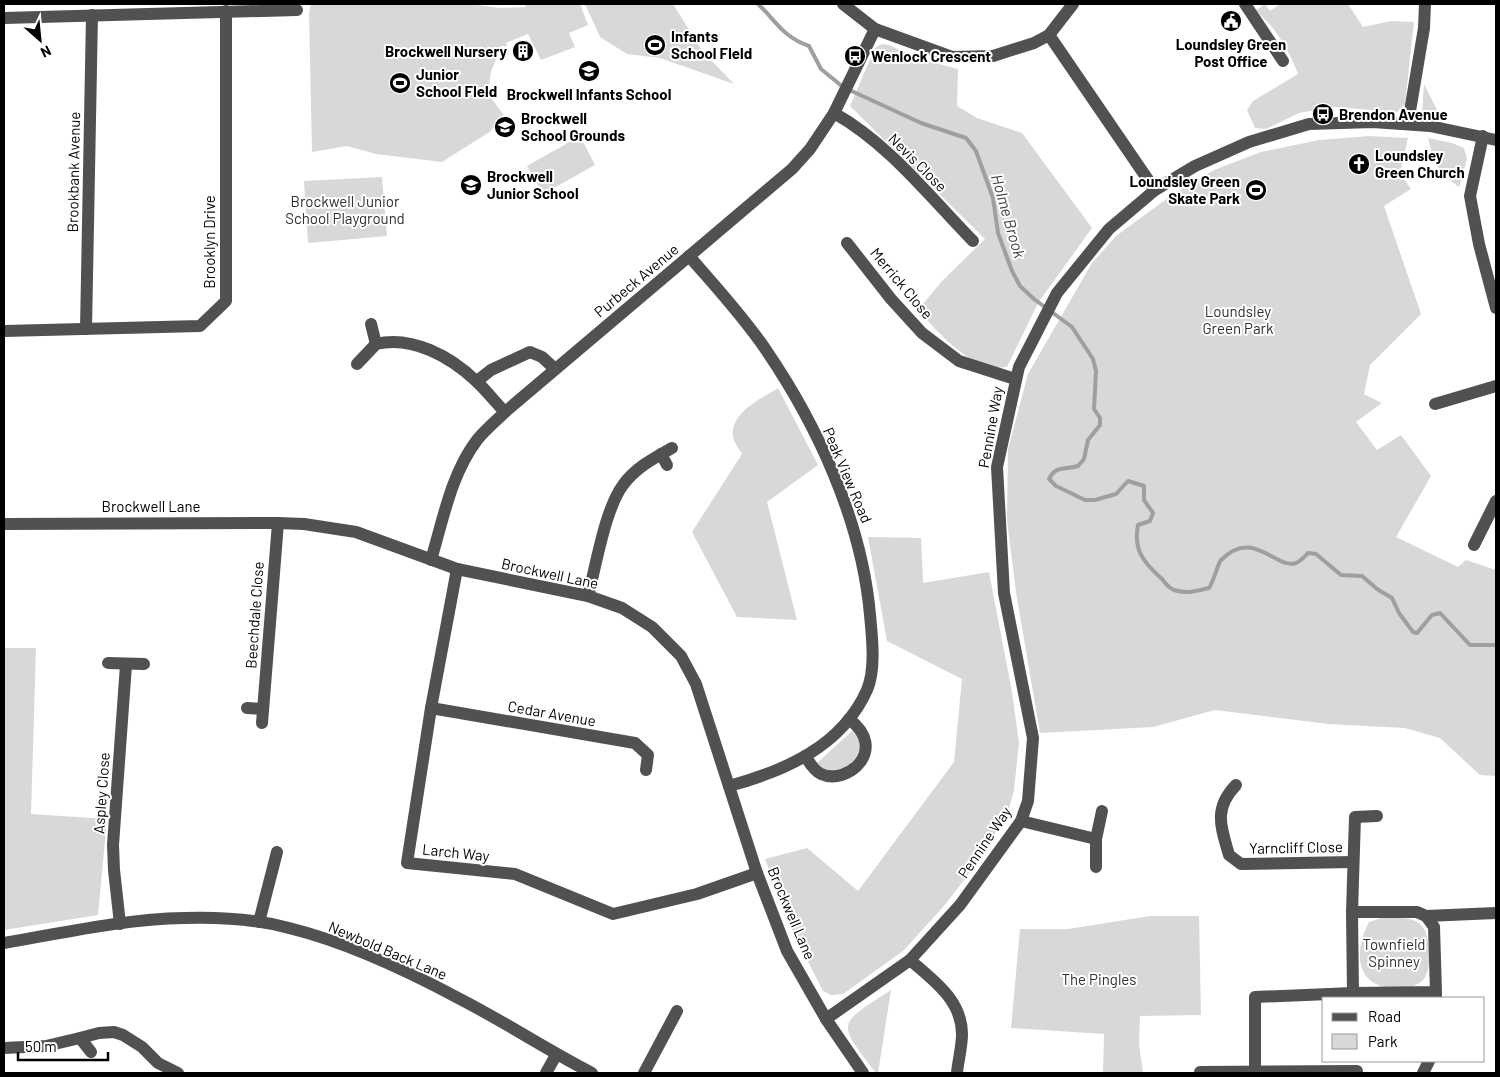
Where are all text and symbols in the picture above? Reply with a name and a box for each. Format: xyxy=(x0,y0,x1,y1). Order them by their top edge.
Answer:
public building icon: Loundsley Green Post Office xyxy=(1219,9,1243,33)
north arrow xyxy=(15,15,65,65)
place label: Infants School FIeld xyxy=(671,27,752,62)
sports icon: Infants School FIeld xyxy=(643,33,667,57)
place label: Loundsley Green Post Office xyxy=(1176,35,1286,70)
building icon: Brockwell Nursery xyxy=(511,39,535,63)
text: N xyxy=(38,42,54,62)
place label: Brockwell Nursery xyxy=(385,42,507,60)
bus stop icon: Wenlock Crescent xyxy=(843,44,867,68)
place label: Wenlock Crescent xyxy=(871,47,991,65)
school or university icon: Brockwell Infants School xyxy=(577,59,601,83)
place label: Junior School FIeld xyxy=(416,65,497,100)
sports icon: Junior School FIeld xyxy=(388,71,412,95)
place label: Brockwell Infants School xyxy=(507,85,671,103)
bus stop icon: Brendon Avenue xyxy=(1311,102,1335,126)
place label: Brendon Avenue xyxy=(1339,105,1448,123)
place label: Brockwell School Grounds xyxy=(521,109,625,144)
street label: Brookbank Avenue xyxy=(63,111,83,233)
school or university icon: Brockwell School Grounds xyxy=(493,115,517,139)
street label: Nevis Close xyxy=(885,129,951,195)
place label: Loundsley Green Church xyxy=(1375,146,1465,181)
church icon: Loundsley Green Church xyxy=(1347,152,1371,176)
place label: Brockwell Junior School xyxy=(487,167,579,202)
water label: Holme Brook xyxy=(988,172,1030,260)
place label: Loundsley Green Skate Park xyxy=(1129,172,1240,207)
school or university icon: Brockwell Junior School xyxy=(459,173,483,197)
sports icon: Loundsley Green Skate Park xyxy=(1244,178,1268,202)
park label: Brockwell Junior School Playground xyxy=(285,192,405,227)
street label: Brooklyn Drive xyxy=(200,195,218,289)
street label: Purbeck Avenue xyxy=(590,240,682,320)
street label: Merrick Close xyxy=(867,244,937,322)
park label: Loundsley Green Park xyxy=(1202,302,1274,337)
street label: Pennine Way xyxy=(974,385,1006,469)
street label: Peak View Road xyxy=(820,424,876,526)
street label: Brockwell Lane xyxy=(102,497,200,515)
street label: Brockwell Lane xyxy=(500,554,600,592)
street label: Beechdale Close xyxy=(241,561,267,669)
street label: Cedar Avenue xyxy=(507,696,597,730)
street label: Aspley Close xyxy=(89,752,113,834)
street label: Pennine Way xyxy=(953,803,1015,881)
street label: Yarncliff Close xyxy=(1249,837,1343,857)
street label: Larch Way xyxy=(422,840,491,864)
street label: Brockwell Lane xyxy=(764,864,820,962)
street label: Newbold Back Lane xyxy=(326,917,450,983)
park label: Townfield Spinney xyxy=(1362,935,1426,970)
park label: The Pingles xyxy=(1062,970,1136,988)
legend xyxy=(1322,997,1485,1062)
text: Road xyxy=(1368,1007,1401,1025)
scale bar xyxy=(18,1030,108,1062)
text: Park xyxy=(1368,1032,1398,1050)
text: 50 m xyxy=(25,1037,57,1055)

